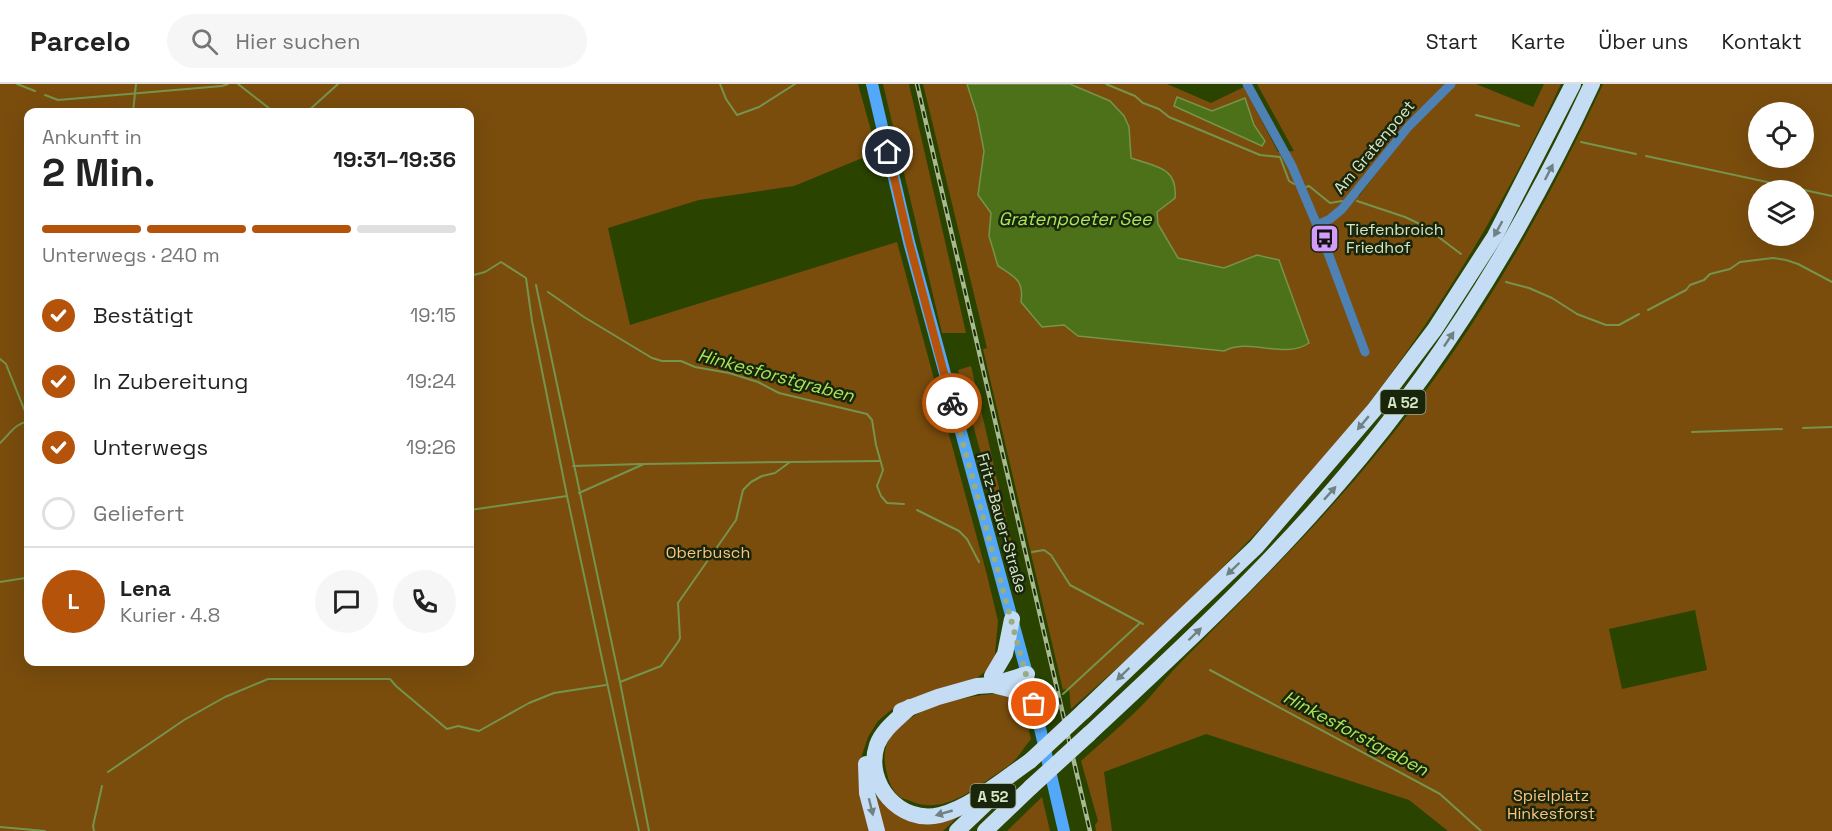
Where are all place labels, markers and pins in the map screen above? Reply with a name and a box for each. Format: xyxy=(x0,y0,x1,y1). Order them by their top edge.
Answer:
pin xyxy=(862,126,913,177)
place label: Tiefenbroich Friedhof xyxy=(1346,219,1444,258)
bus stop icon: Tiefenbroich Friedhof xyxy=(1309,222,1341,254)
pin xyxy=(1008,678,1059,729)

